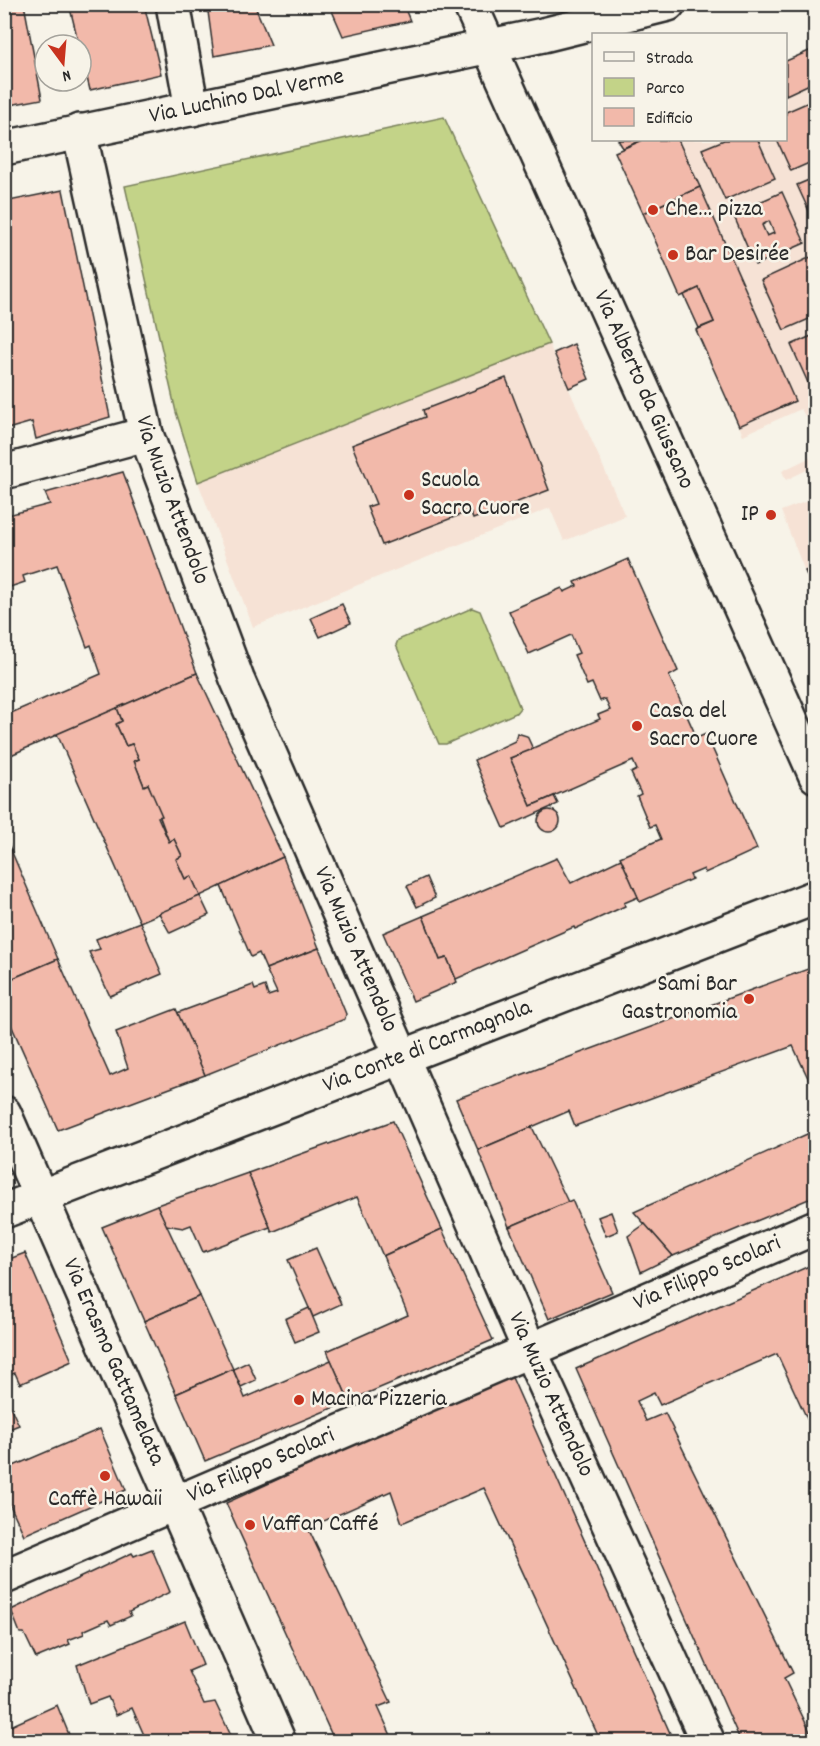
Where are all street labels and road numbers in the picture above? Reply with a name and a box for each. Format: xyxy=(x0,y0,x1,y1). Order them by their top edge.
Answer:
street label: Via Luchino Dal Verme xyxy=(146,60,347,134)
street label: Via Alberto da Giussano xyxy=(584,285,702,495)
street label: Via Muzio Attendolo xyxy=(125,413,217,589)
street label: Via Muzio Attendolo xyxy=(304,861,406,1038)
street label: Via Conte di Carmagnola xyxy=(318,991,538,1103)
street label: Via Filippo Scolari xyxy=(628,1227,787,1321)
street label: Via Erasmo Gattamelata xyxy=(53,1253,174,1472)
street label: Via Muzio Attendolo xyxy=(498,1307,602,1483)
street label: Via Filippo Scolari xyxy=(182,1419,340,1513)

